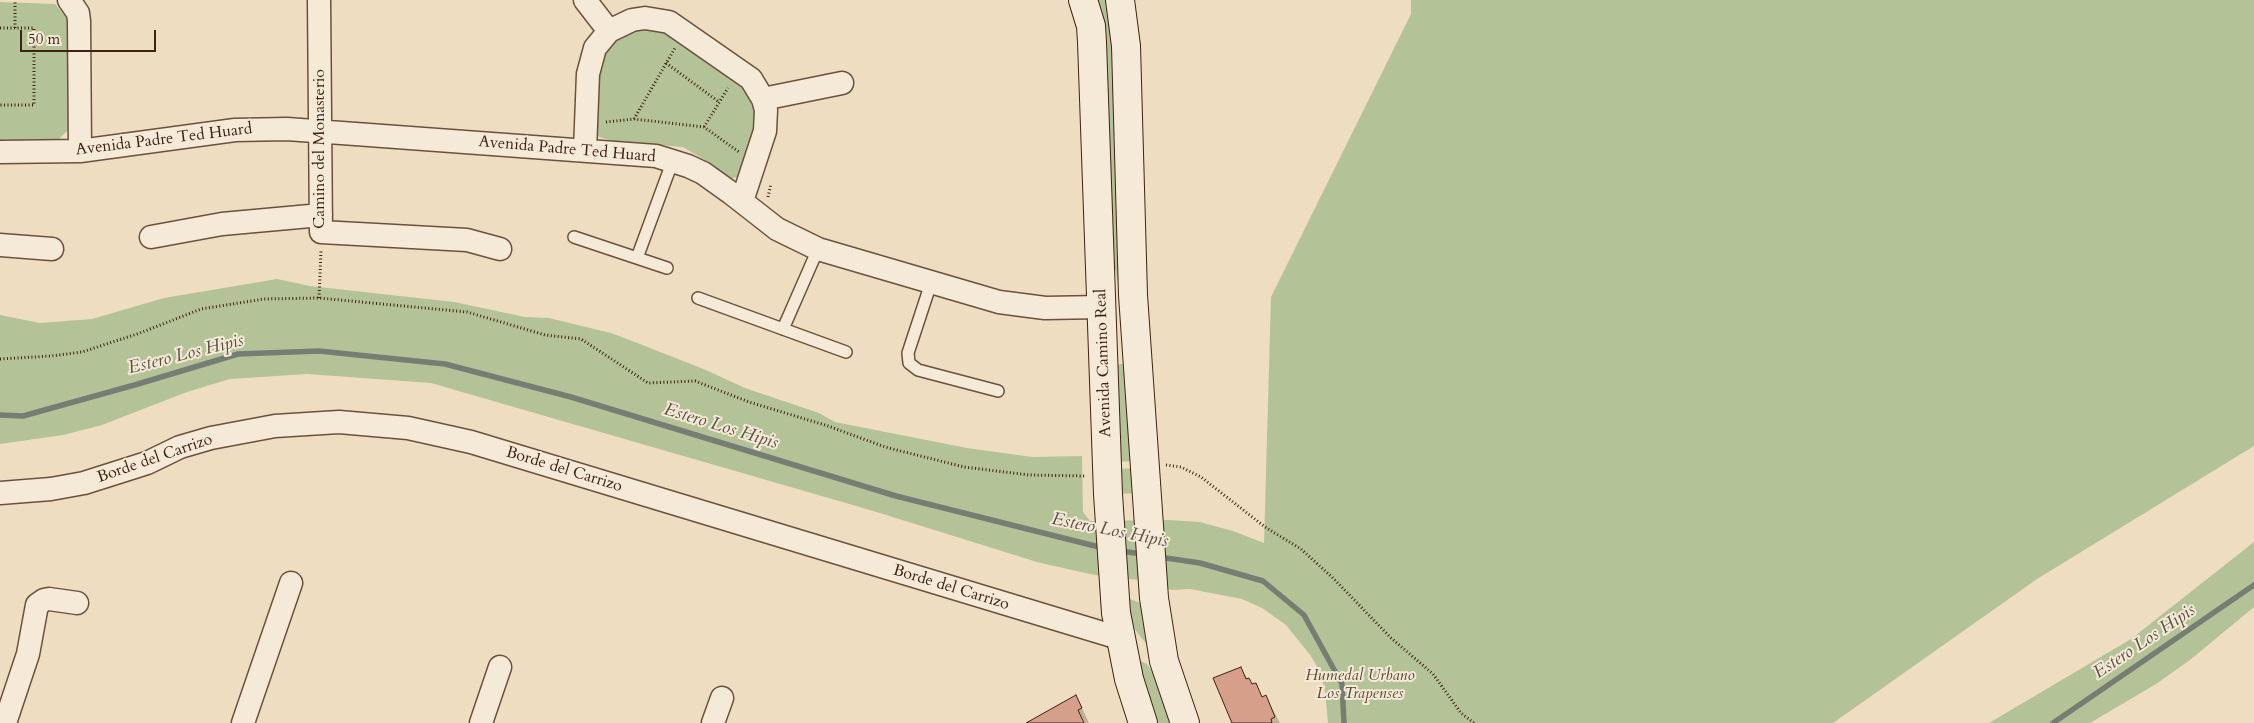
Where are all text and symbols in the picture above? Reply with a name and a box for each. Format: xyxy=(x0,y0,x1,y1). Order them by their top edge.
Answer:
scale bar xyxy=(22,20,159,52)
text: 50 m xyxy=(28,29,60,49)
street label: Camino del Monasterio xyxy=(310,69,330,229)
street label: Avenida Padre Ted Huard xyxy=(75,120,253,160)
street label: Avenida Padre Ted Huard xyxy=(478,133,656,167)
street label: Avenida Camino Real xyxy=(1092,288,1116,438)
water label: Estero Los Hipis xyxy=(126,330,246,380)
water label: Estero Los Hipis xyxy=(661,399,781,455)
street label: Borde del Carrizo xyxy=(95,430,215,488)
street label: Borde del Carrizo xyxy=(503,443,625,497)
water label: Estero Los Hipis xyxy=(1050,509,1170,553)
street label: Borde del Carrizo xyxy=(890,561,1012,615)
water label: Estero Los Hipis xyxy=(2090,600,2200,684)
park label: Humedal Urbano Los Trapenses xyxy=(1305,666,1415,704)

